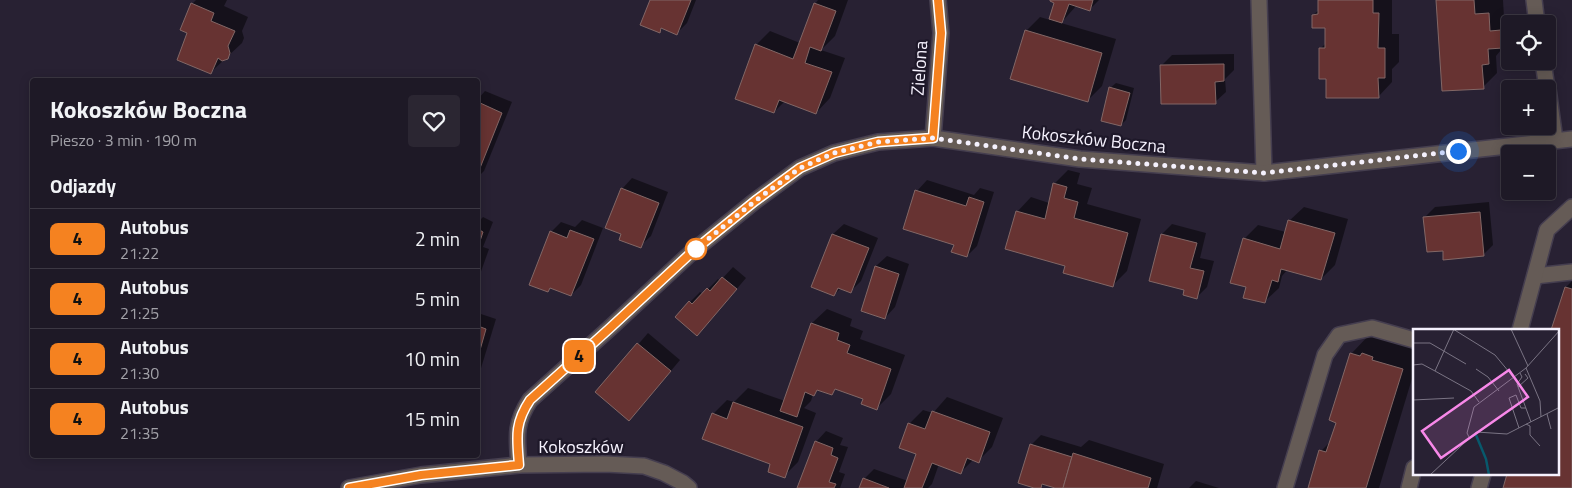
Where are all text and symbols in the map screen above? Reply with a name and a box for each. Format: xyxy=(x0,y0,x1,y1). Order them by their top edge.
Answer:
map controls xyxy=(1501,15,1556,200)
button: locate xyxy=(1501,15,1556,70)
street label: Zielona xyxy=(904,40,934,96)
button: + xyxy=(1501,80,1556,135)
text: Kokoszków Boczna xyxy=(50,91,247,127)
button: heart xyxy=(408,95,460,147)
street label: Kokoszków Boczna xyxy=(1021,118,1167,160)
text: Pieszo · 3 min · 190 m xyxy=(50,128,197,152)
your location xyxy=(1446,139,1471,164)
button: − xyxy=(1501,145,1556,200)
text: Odjazdy xyxy=(50,171,116,200)
text: Autobus xyxy=(120,212,189,241)
text: 2 min xyxy=(415,224,460,253)
text: 4 xyxy=(72,225,83,252)
unlabelled marker xyxy=(685,238,707,260)
text: 21:22 xyxy=(120,241,159,265)
text: Autobus xyxy=(120,272,189,301)
text: 5 min xyxy=(415,284,460,313)
text: 4 xyxy=(72,285,83,312)
text: 21:25 xyxy=(120,301,159,325)
inset map xyxy=(1413,329,1560,476)
text: Autobus xyxy=(120,332,189,361)
line badge: 4 xyxy=(563,340,595,372)
text: 4 xyxy=(574,342,584,369)
text: 10 min xyxy=(404,344,460,373)
text: 4 xyxy=(72,345,83,372)
text: 21:30 xyxy=(120,361,159,385)
text: Autobus xyxy=(120,392,189,421)
text: 15 min xyxy=(404,404,460,433)
text: 4 xyxy=(72,405,83,432)
text: 21:35 xyxy=(120,421,159,445)
street label: Kokoszków xyxy=(538,433,624,460)

